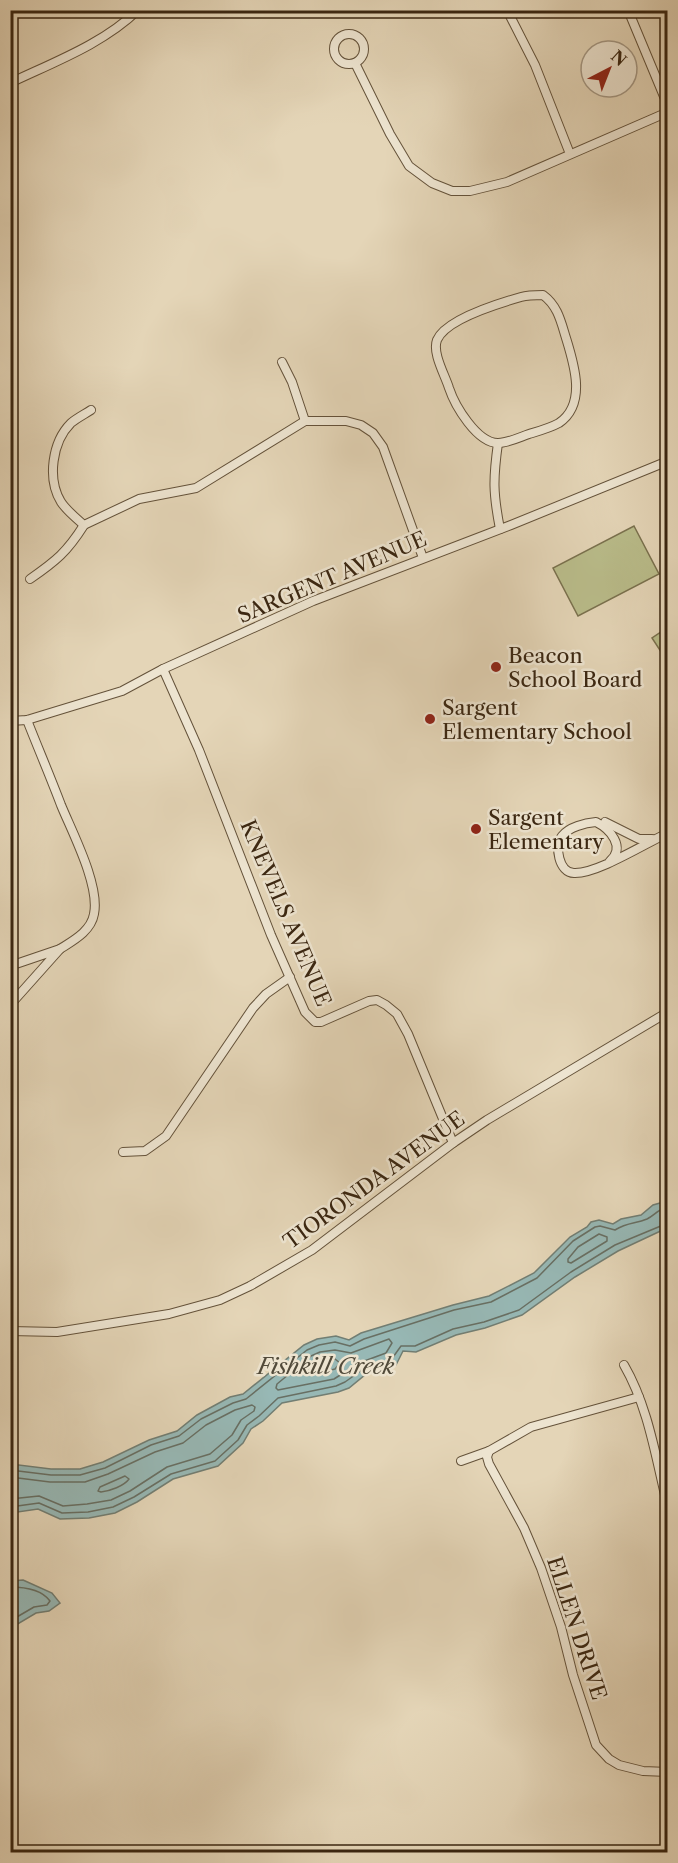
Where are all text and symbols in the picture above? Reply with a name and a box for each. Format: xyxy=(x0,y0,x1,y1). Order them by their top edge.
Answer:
north arrow xyxy=(579,39,639,99)
text: N xyxy=(607,46,631,70)
street label: SARGENT AVENUE xyxy=(234,526,430,628)
place label: Beacon School Board xyxy=(508,643,643,692)
marker: Beacon School Board xyxy=(489,660,503,674)
place label: Sargent Elementary School xyxy=(442,695,632,744)
marker: Sargent Elementary School xyxy=(423,712,437,726)
place label: Sargent Elementary xyxy=(488,805,604,854)
street label: KNEVELS AVENUE xyxy=(235,816,337,1010)
marker: Sargent Elementary xyxy=(469,822,483,836)
street label: TIORONDA AVENUE xyxy=(279,1106,469,1254)
water label: Fishkill Creek xyxy=(256,1353,395,1380)
street label: ELLEN DRIVE xyxy=(542,1553,612,1703)

